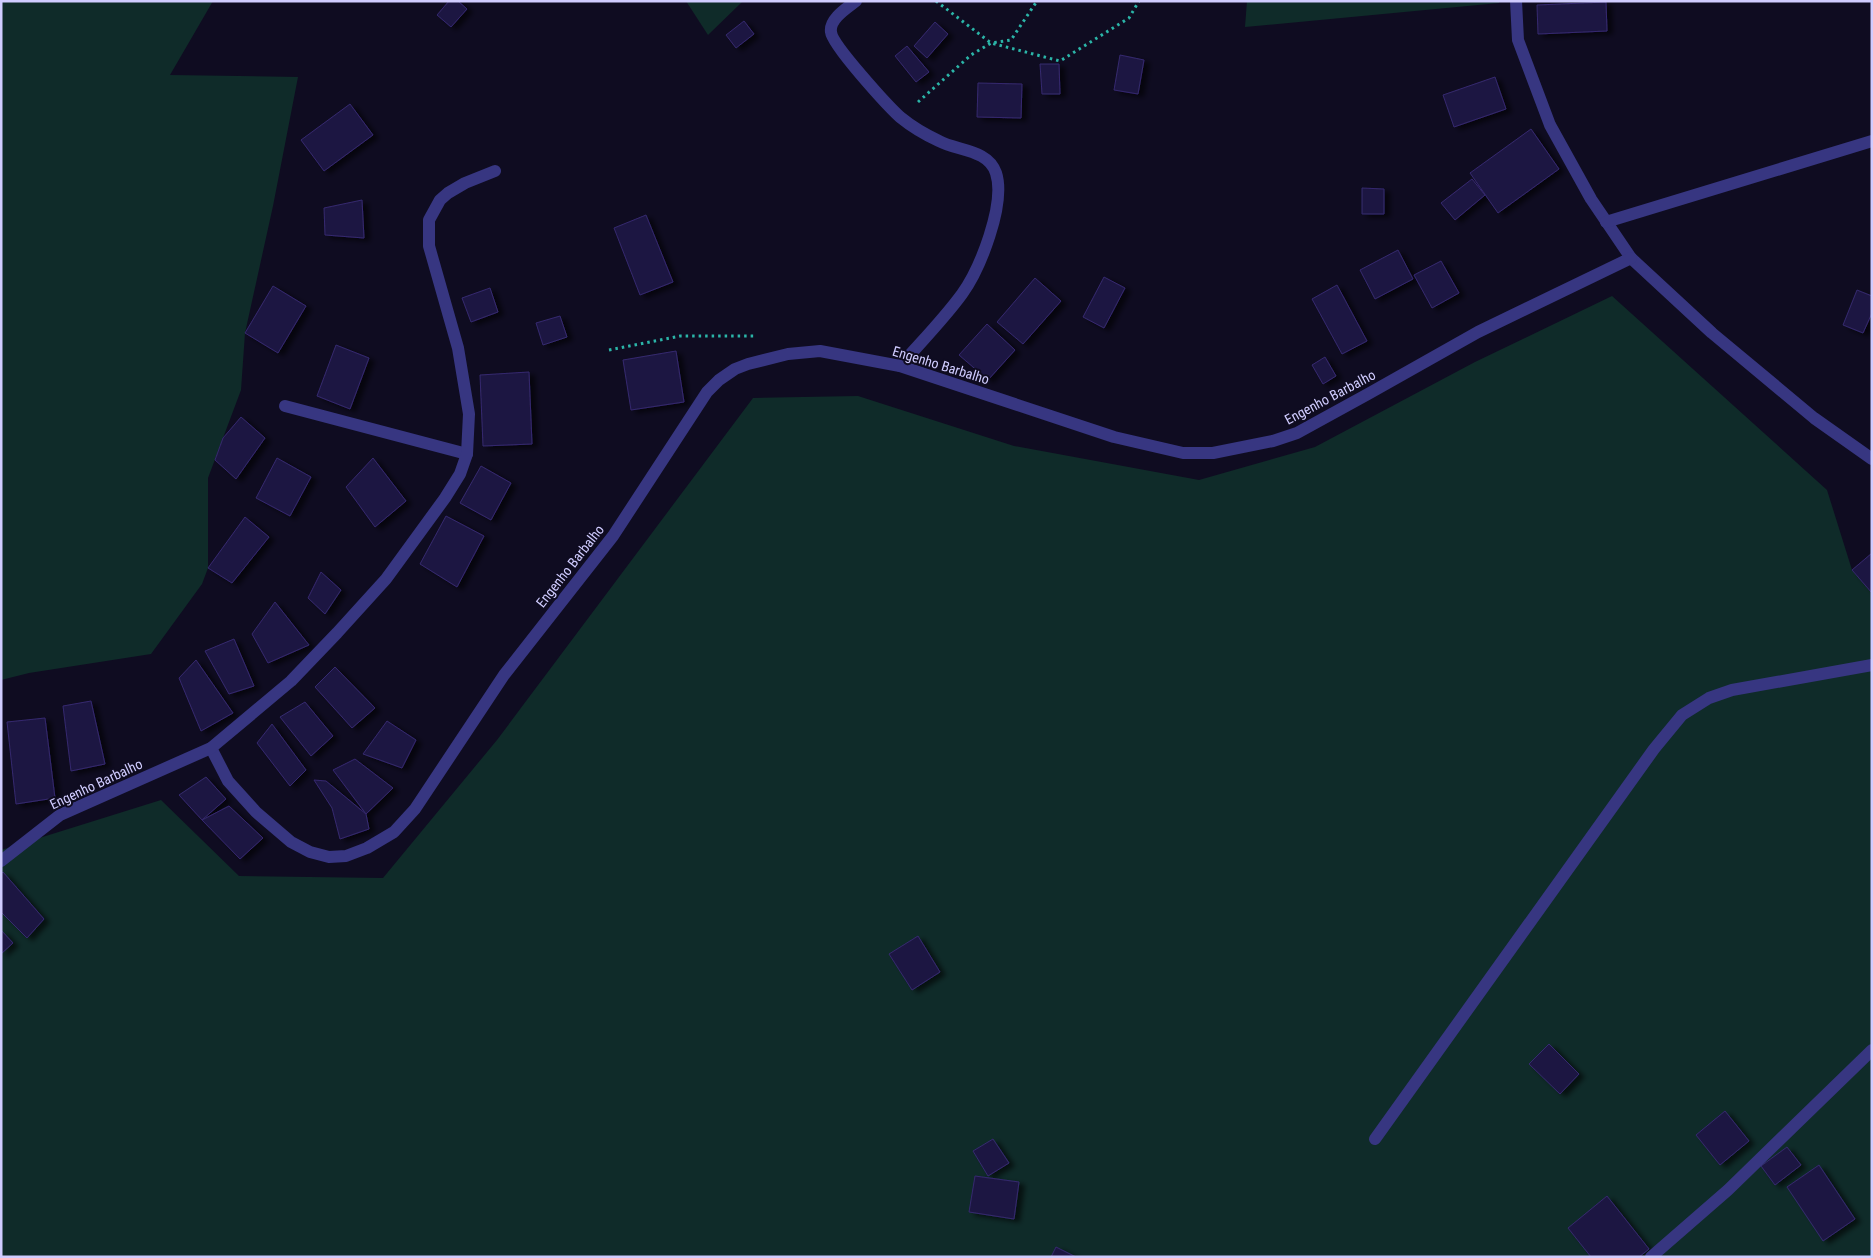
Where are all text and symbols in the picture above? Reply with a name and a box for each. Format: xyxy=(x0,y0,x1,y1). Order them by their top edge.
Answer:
street label: Engenho Barbalho xyxy=(891,343,991,387)
street label: Engenho Barbalho xyxy=(1282,366,1378,428)
street label: Engenho Barbalho xyxy=(533,522,607,610)
street label: Engenho Barbalho xyxy=(47,756,145,812)

